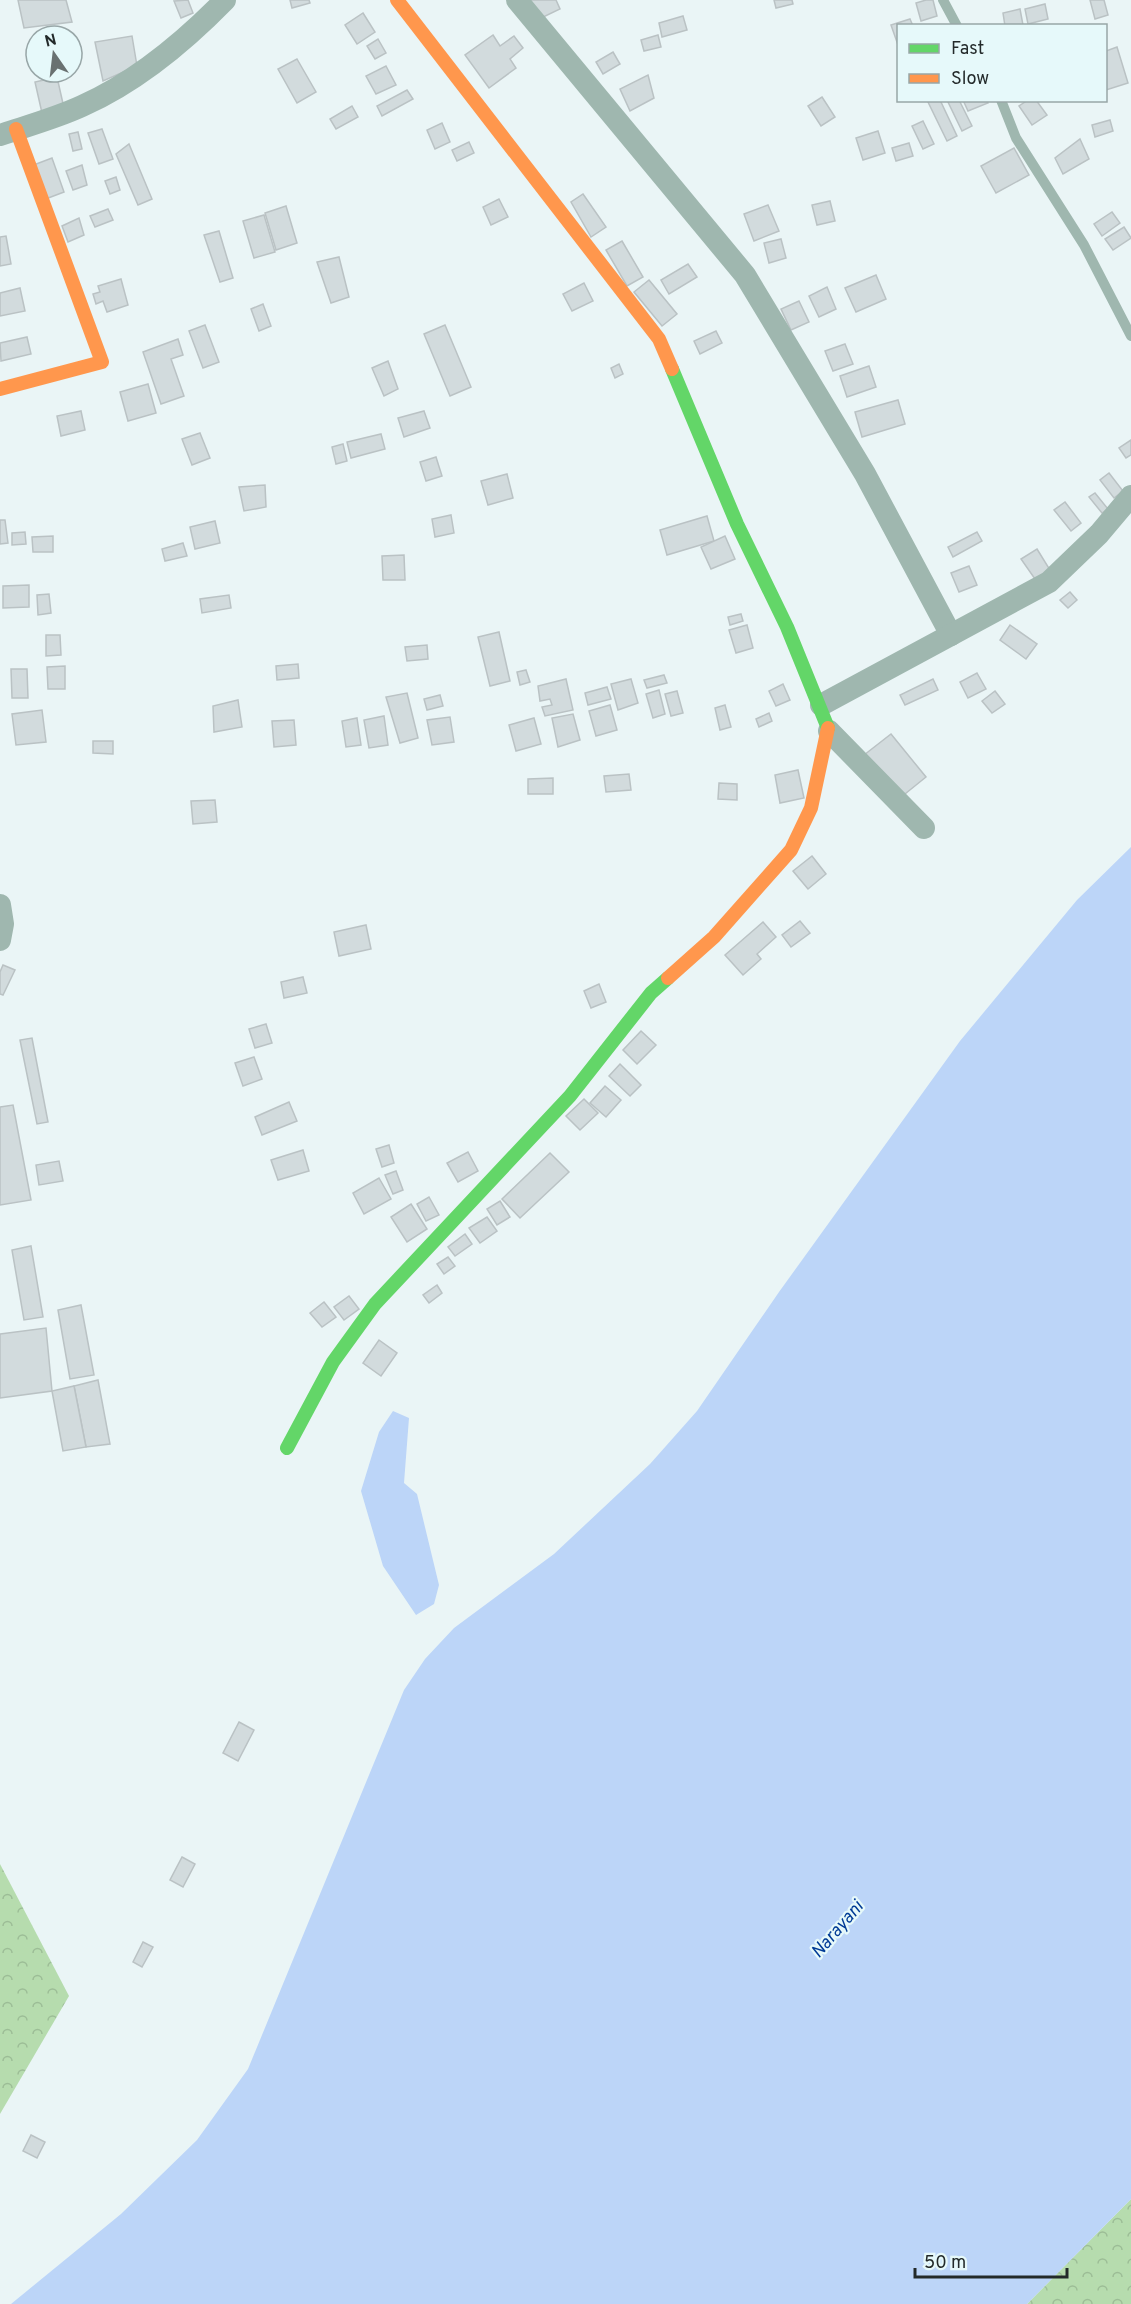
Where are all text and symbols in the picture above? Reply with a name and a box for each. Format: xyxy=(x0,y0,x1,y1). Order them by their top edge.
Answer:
north arrow xyxy=(24,24,84,84)
legend xyxy=(897,24,1107,102)
text: N xyxy=(43,30,59,52)
text: Fast xyxy=(951,38,984,61)
text: Slow xyxy=(951,68,989,91)
water label: Narayani xyxy=(807,1895,870,1964)
scale bar xyxy=(915,2241,1066,2279)
text: 50 m xyxy=(924,2252,966,2275)

